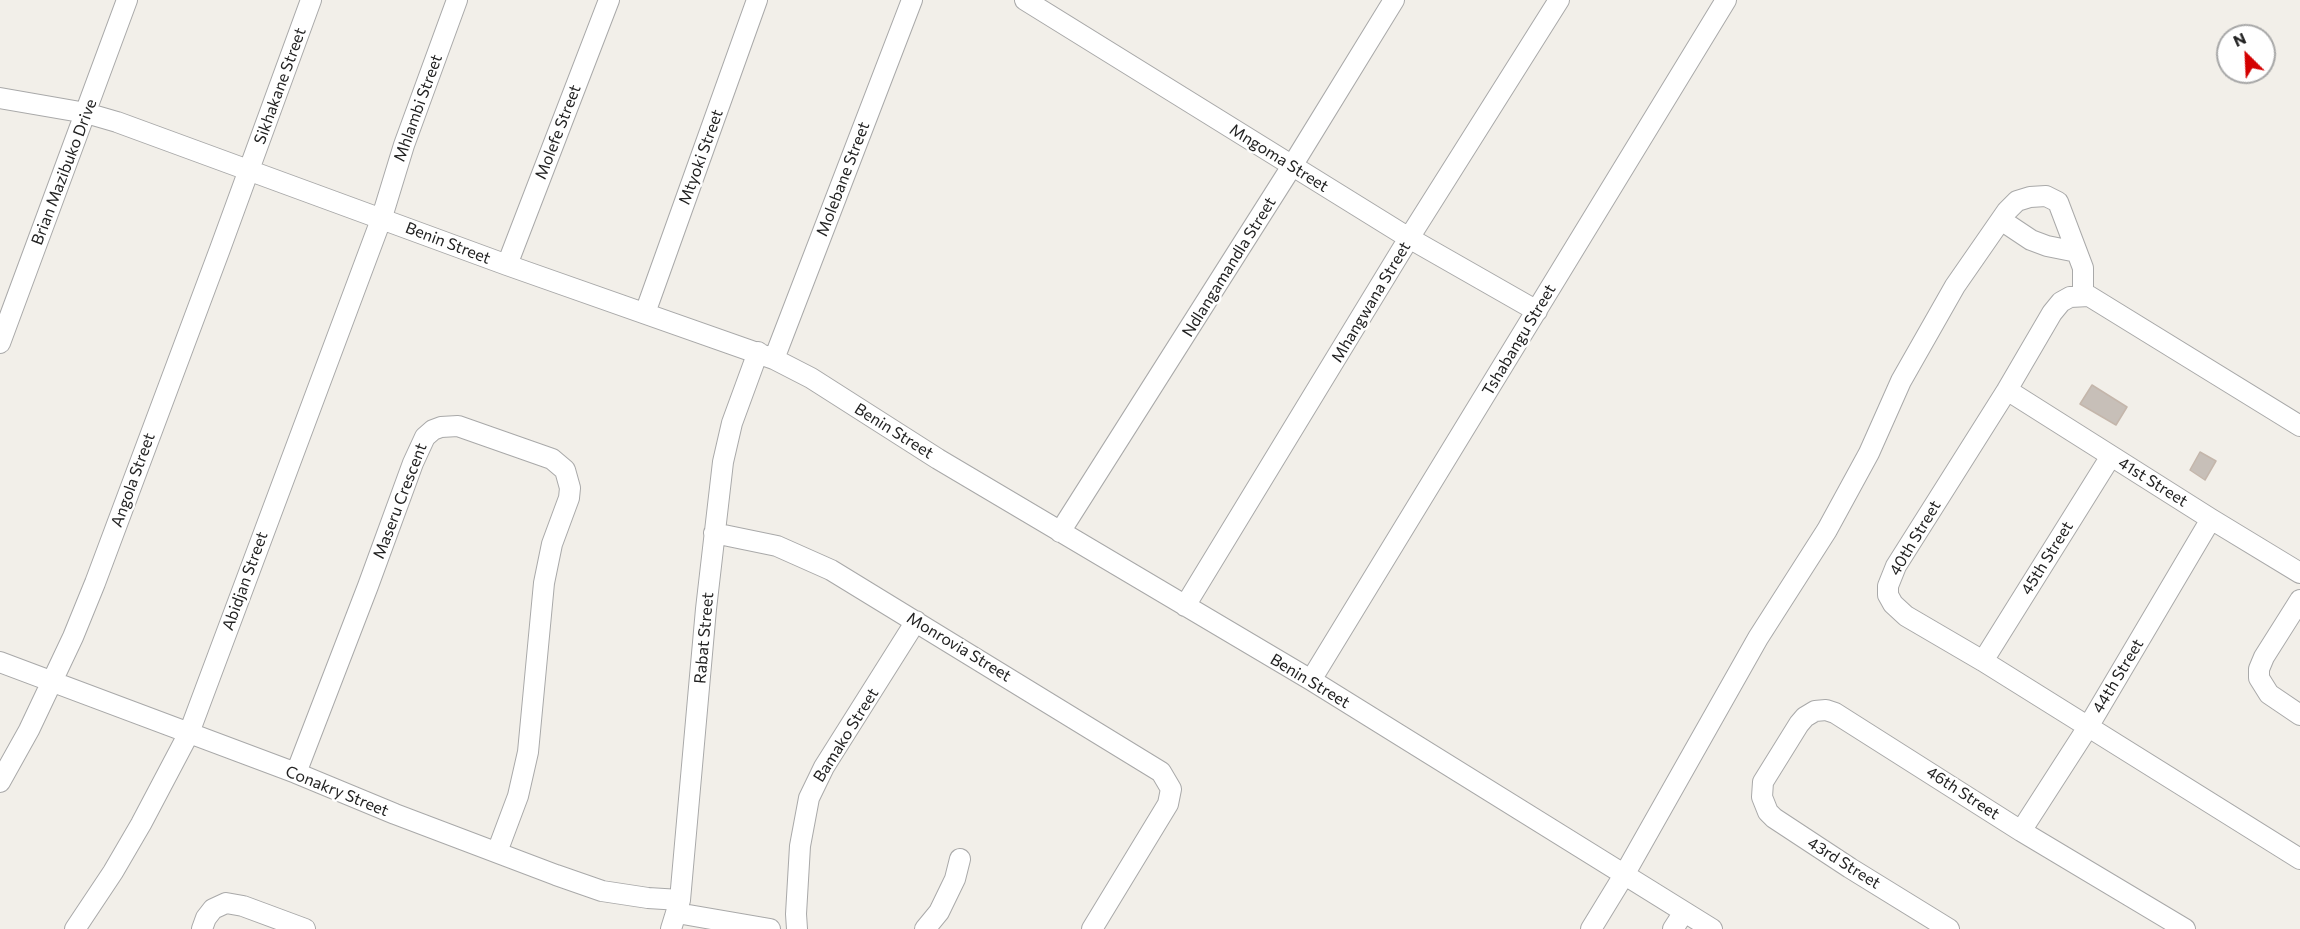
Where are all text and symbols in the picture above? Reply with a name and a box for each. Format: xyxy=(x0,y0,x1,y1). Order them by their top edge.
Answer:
north arrow xyxy=(2216,24,2276,84)
street label: Sikhakane Street xyxy=(250,25,310,147)
text: N xyxy=(2230,28,2249,50)
street label: Mhlambi Street xyxy=(390,52,446,164)
street label: Molefe Street xyxy=(531,82,585,182)
street label: Brian Mazibuko Drive xyxy=(27,96,101,248)
street label: Mtyoki Street xyxy=(675,107,727,207)
street label: Molebane Street xyxy=(812,119,874,239)
street label: Mngoma Street xyxy=(1226,120,1332,196)
street label: Ndlangamandla Street xyxy=(1178,194,1280,340)
street label: Benin Street xyxy=(403,218,493,268)
street label: Mhangwana Street xyxy=(1327,238,1415,366)
street label: Tshabangu Street xyxy=(1478,281,1560,399)
street label: Benin Street xyxy=(851,399,937,463)
street label: Angola Street xyxy=(107,430,159,530)
street label: Maseru Crescent xyxy=(369,440,431,562)
street label: 41st Street xyxy=(2115,453,2191,511)
street label: 40th Street xyxy=(1885,497,1945,579)
street label: 45th Street xyxy=(2017,518,2077,598)
street label: Abidjan Street xyxy=(218,529,272,633)
street label: Rabat Street xyxy=(690,591,718,685)
street label: Monrovia Street xyxy=(903,608,1015,686)
street label: 44th Street xyxy=(2088,635,2148,717)
street label: Benin Street xyxy=(1267,650,1353,712)
street label: Bamako Street xyxy=(809,684,883,786)
street label: Conakry Street xyxy=(283,762,391,820)
street label: 46th Street xyxy=(1923,762,2003,824)
street label: 43rd Street xyxy=(1804,833,1884,893)

